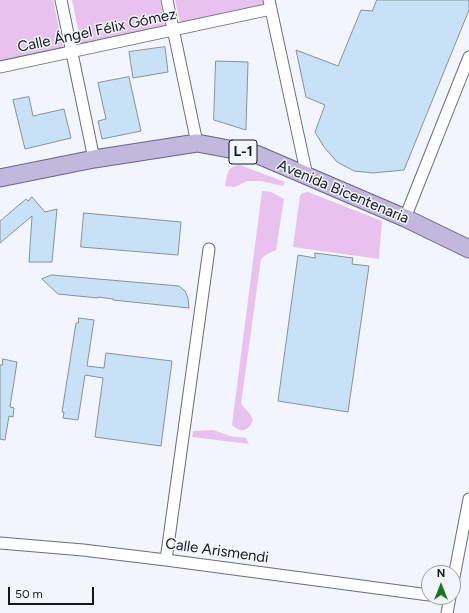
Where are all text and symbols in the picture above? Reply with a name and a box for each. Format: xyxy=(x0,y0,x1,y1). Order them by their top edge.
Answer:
street label: Calle Ángel Félix Gómez xyxy=(16,5,178,57)
road number: L-1 xyxy=(229,140,257,164)
street label: Avenida Bicentenaria xyxy=(275,156,411,228)
street label: Calle Arismendi xyxy=(164,535,270,567)
north arrow xyxy=(421,565,461,605)
text: N xyxy=(437,567,445,580)
scale bar xyxy=(10,579,96,605)
text: 50 m xyxy=(15,587,43,601)

